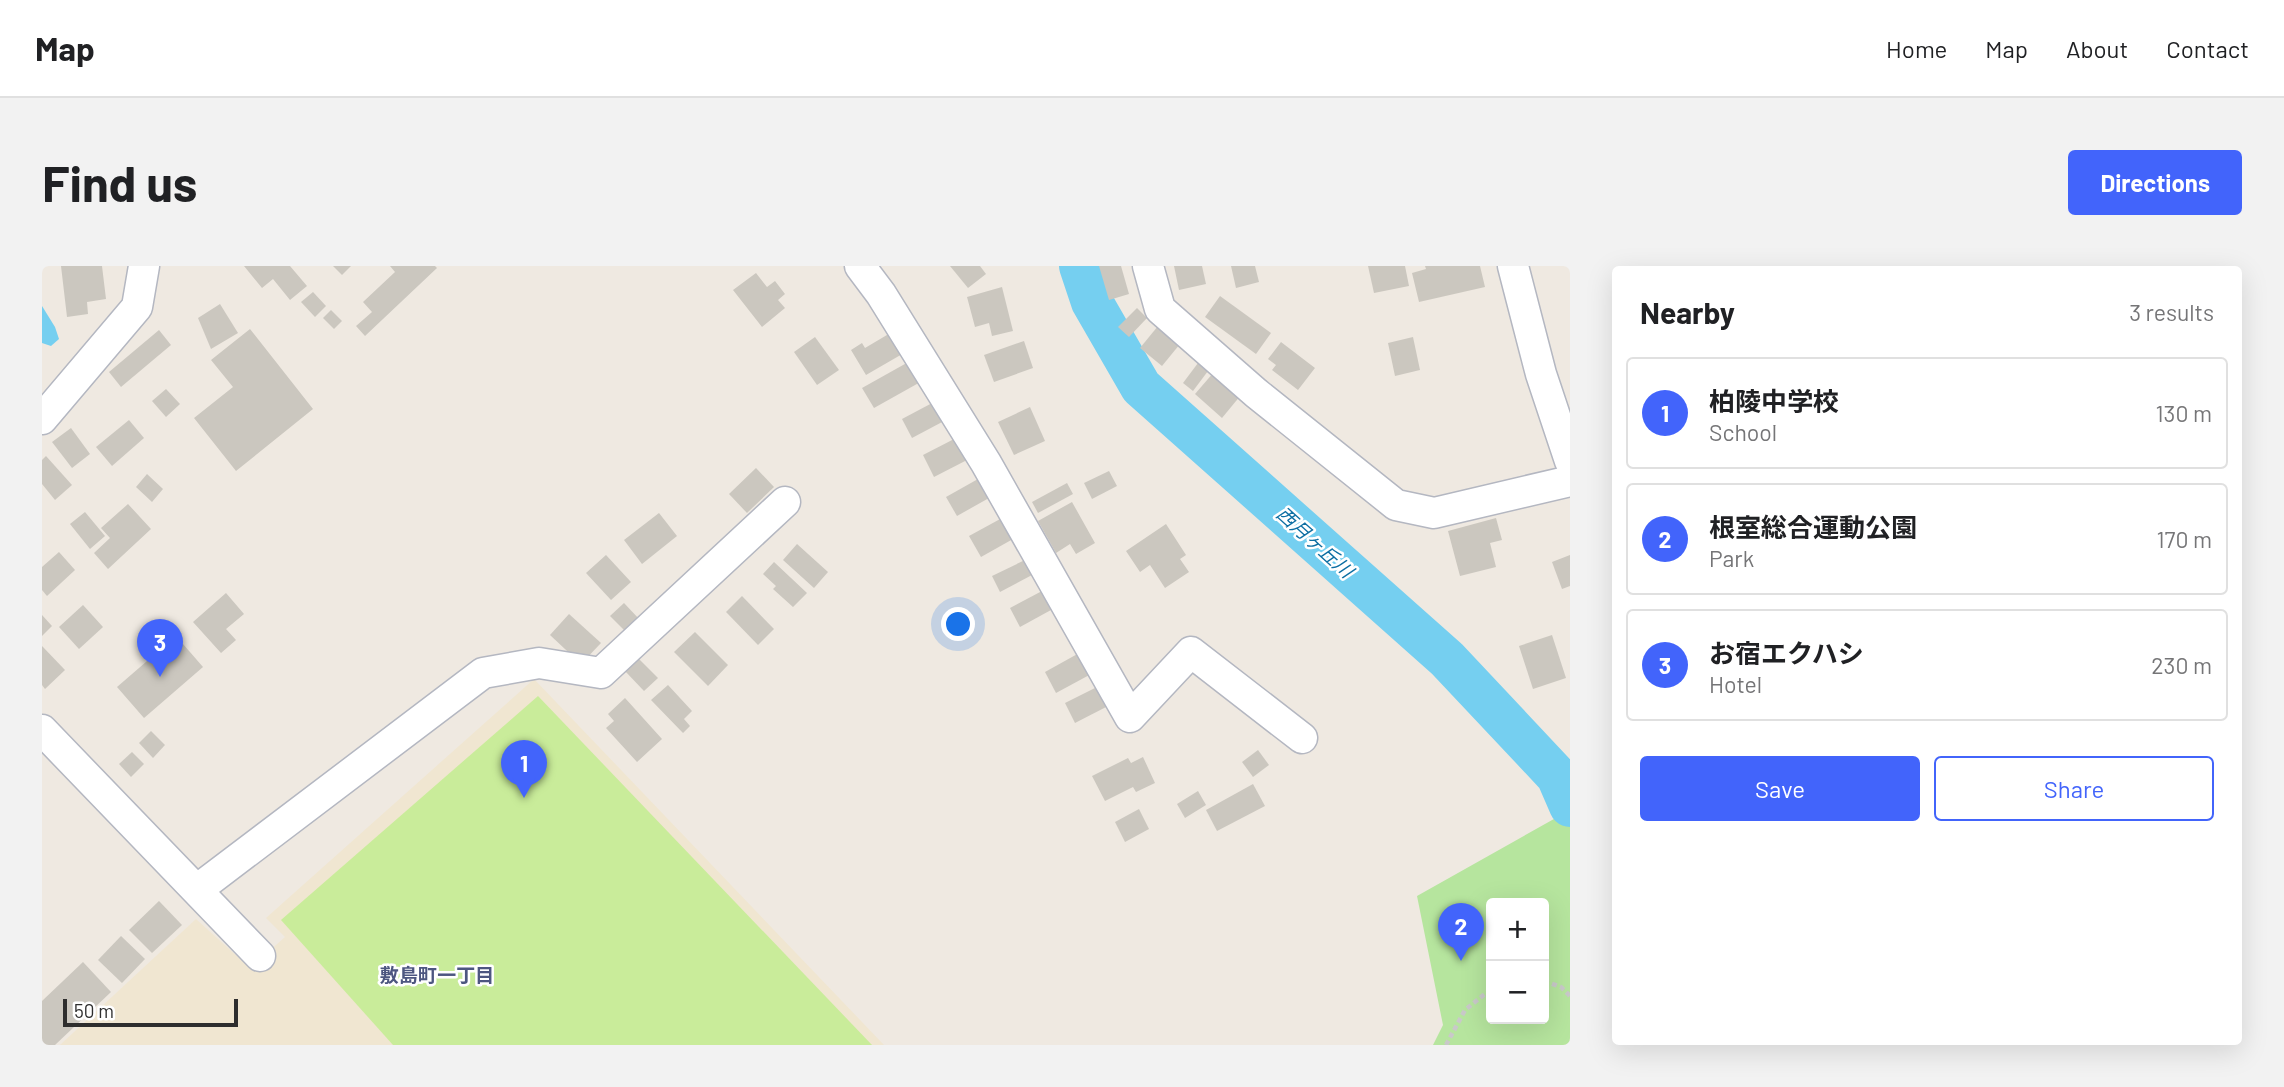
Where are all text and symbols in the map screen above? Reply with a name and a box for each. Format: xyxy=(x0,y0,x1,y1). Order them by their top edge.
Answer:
text: Map xyxy=(35,28,95,68)
text: Home xyxy=(1886,34,1947,63)
text: Map xyxy=(1985,34,2028,63)
text: About xyxy=(2066,34,2128,63)
text: Contact xyxy=(2166,34,2249,63)
button: Directions xyxy=(2068,150,2242,215)
text: Find us xyxy=(42,153,197,212)
text: Nearby xyxy=(1640,294,1735,330)
text: 3 results xyxy=(2129,298,2214,326)
text: 柏陵中学校 xyxy=(1709,385,1839,416)
text: 1 xyxy=(1661,399,1669,427)
text: 130 m xyxy=(2155,399,2212,427)
text: School xyxy=(1709,418,1777,446)
water label: 西月ヶ丘川 xyxy=(1272,501,1360,583)
text: 根室総合運動公園 xyxy=(1709,511,1917,542)
text: 2 xyxy=(1659,525,1671,553)
text: 170 m xyxy=(2156,525,2212,553)
text: Park xyxy=(1709,544,1754,572)
your location xyxy=(941,607,975,641)
pin: 3 xyxy=(137,619,183,677)
text: お宿エクハシ xyxy=(1709,637,1864,668)
text: 3 xyxy=(1659,651,1671,679)
text: 230 m xyxy=(2151,651,2212,679)
text: Hotel xyxy=(1709,670,1762,698)
pin: 1 xyxy=(501,740,547,798)
button: Save xyxy=(1640,756,1920,821)
button: Share xyxy=(1934,756,2214,821)
map controls xyxy=(1486,898,1549,1024)
button: + xyxy=(1486,898,1549,961)
pin: 2 xyxy=(1438,903,1484,961)
button: − xyxy=(1486,961,1549,1024)
district label: 敷島町一丁目 xyxy=(380,963,494,986)
scale bar xyxy=(63,996,238,1028)
text: 50 m xyxy=(74,999,114,1022)

